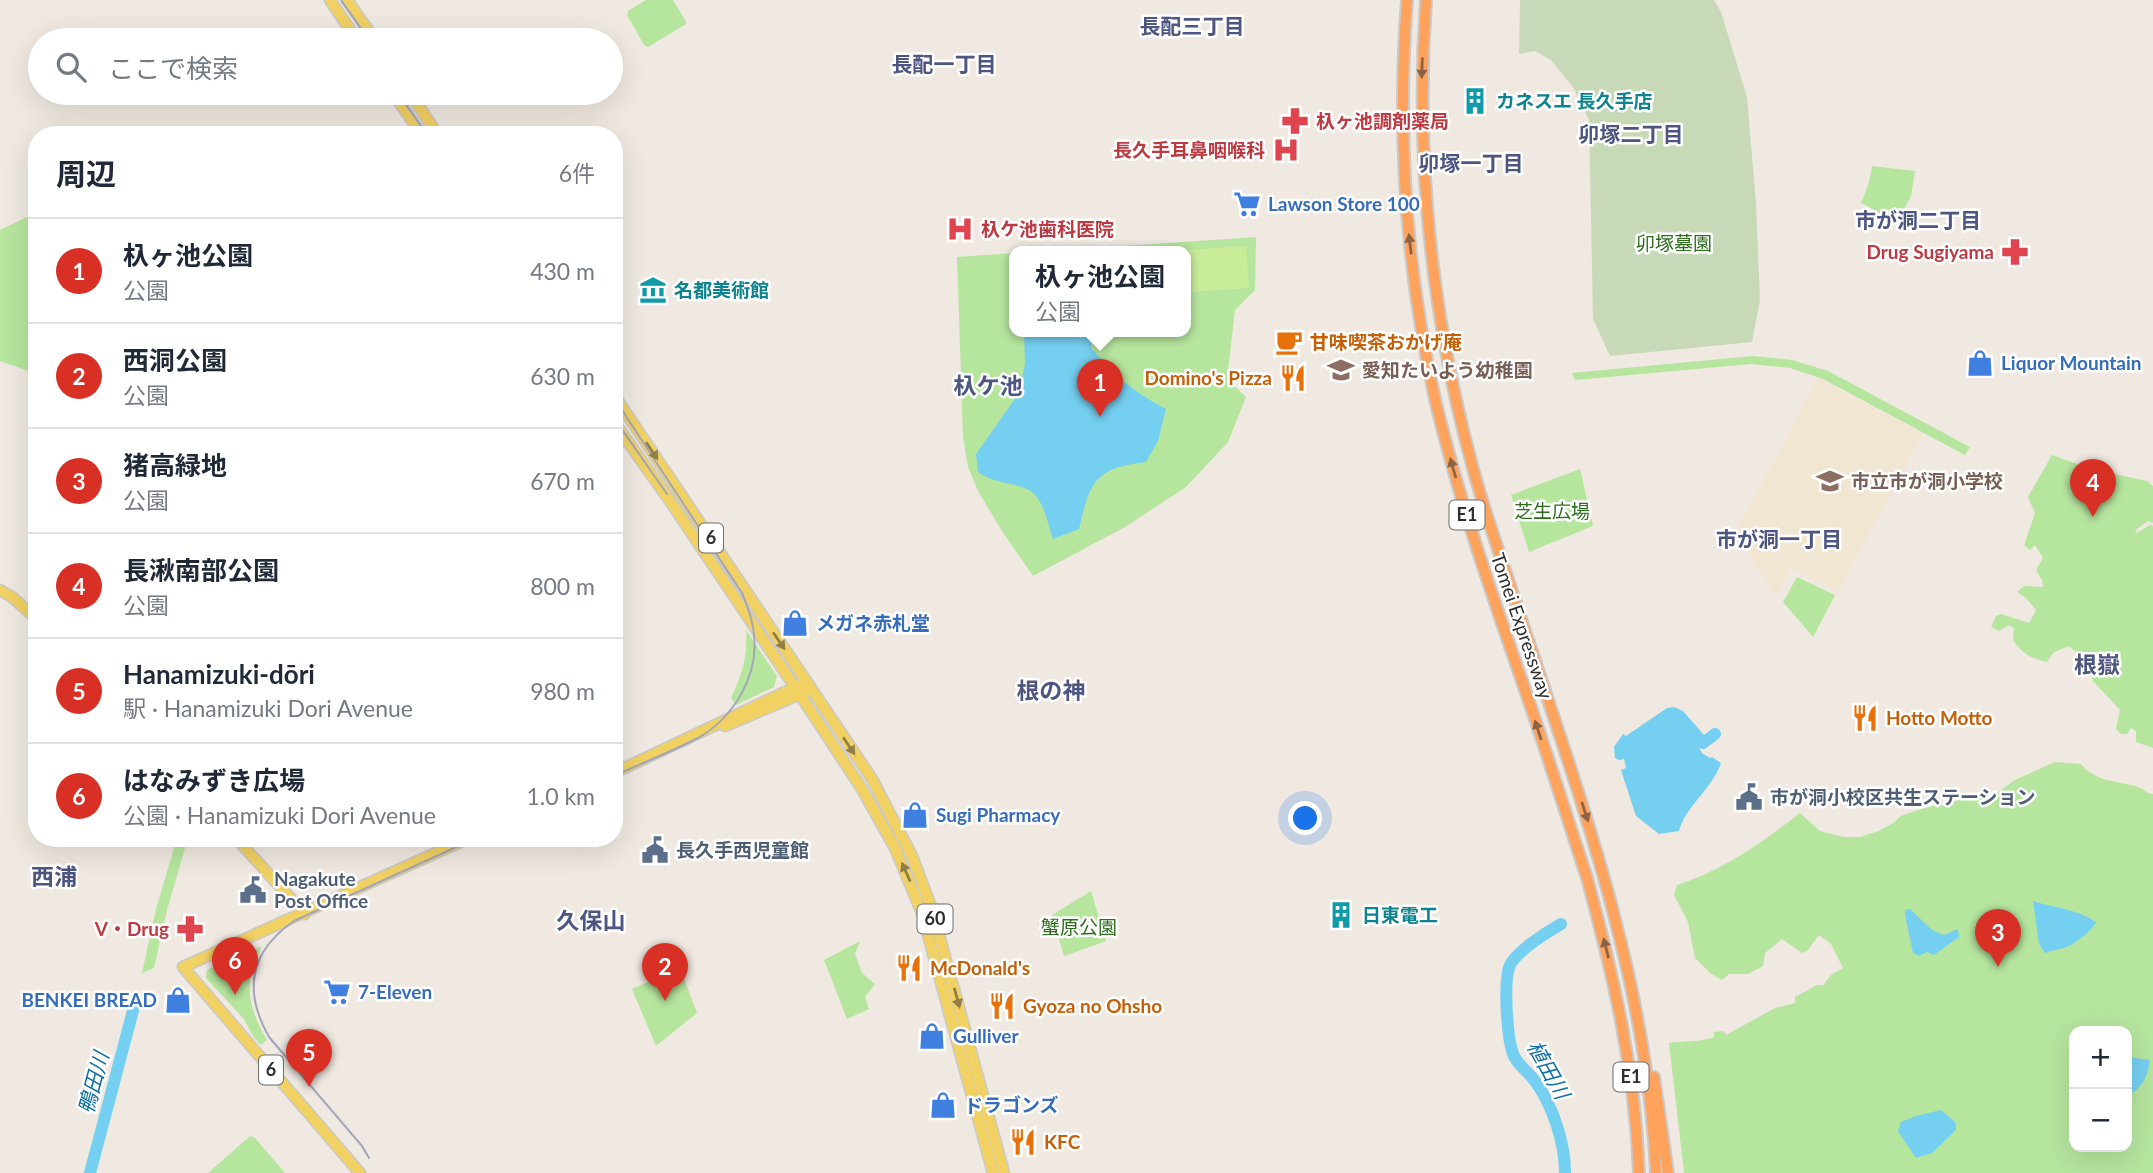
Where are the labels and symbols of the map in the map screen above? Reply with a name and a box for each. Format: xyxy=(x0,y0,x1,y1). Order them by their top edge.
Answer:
district label: 長配三丁目 xyxy=(1140,13,1245,38)
district label: 長配一丁目 xyxy=(892,51,997,76)
one-way arrow xyxy=(1416,57,1427,79)
building icon: カネスエ 長久手店 xyxy=(1460,86,1490,116)
place label: カネスエ 長久手店 xyxy=(1496,89,1653,112)
pharmacy icon: 杁ヶ池調剤薬局 xyxy=(1280,106,1310,136)
place label: 杁ヶ池調剤薬局 xyxy=(1316,109,1449,132)
district label: 卯塚二丁目 xyxy=(1579,121,1684,146)
hospital icon: 長久手耳鼻咽喉科 xyxy=(1271,135,1301,165)
place label: 長久手耳鼻咽喉科 xyxy=(1113,138,1265,161)
district label: 卯塚一丁目 xyxy=(1419,150,1524,175)
supermarket icon: Lawson Store 100 xyxy=(1232,189,1262,219)
place label: Lawson Store 100 xyxy=(1268,192,1420,215)
district label: 市が洞二丁目 xyxy=(1855,207,1981,232)
hospital icon: 杁ケ池歯科医院 xyxy=(945,214,975,244)
place label: 杁ケ池歯科医院 xyxy=(981,217,1114,240)
park label: 卯塚墓園 xyxy=(1636,231,1712,254)
one-way arrow xyxy=(1404,233,1415,255)
pharmacy icon: Drug Sugiyama xyxy=(2000,237,2030,267)
place label: Drug Sugiyama xyxy=(1866,240,1994,263)
museum icon: 名都美術館 xyxy=(638,275,668,305)
place label: 名都美術館 xyxy=(674,278,769,301)
cafe icon: 甘味喫茶おかげ庵 xyxy=(1274,327,1304,357)
place label: 甘味喫茶おかげ庵 xyxy=(1310,330,1462,353)
shop icon: Liquor Mountain xyxy=(1965,348,1995,378)
place label: Liquor Mountain xyxy=(2001,351,2142,374)
school or university icon: 愛知たいよう幼稚園 xyxy=(1326,355,1356,385)
place label: 愛知たいよう幼稚園 xyxy=(1362,358,1533,381)
pin: 1 xyxy=(1077,359,1123,417)
restaurant icon: Domino's Pizza xyxy=(1278,363,1308,393)
place label: Domino's Pizza xyxy=(1144,366,1272,389)
district label: 杁ケ池 xyxy=(954,371,1023,399)
one-way arrow xyxy=(646,442,659,461)
one-way arrow xyxy=(1447,457,1457,478)
pin: 4 xyxy=(2070,459,2116,517)
school or university icon: 市立市が洞小学校 xyxy=(1815,466,1845,496)
place label: 市立市が洞小学校 xyxy=(1851,469,2003,492)
park label: 芝生広場 xyxy=(1514,499,1590,522)
road number: E1 xyxy=(1450,500,1484,530)
road number: 6 xyxy=(699,524,723,552)
district label: 市が洞一丁目 xyxy=(1716,526,1842,551)
street label: Tomei Expressway xyxy=(1487,550,1558,702)
shop icon: メガネ赤札堂 xyxy=(780,608,810,638)
place label: メガネ赤札堂 xyxy=(816,611,930,634)
one-way arrow xyxy=(772,631,785,650)
district label: 根嶽 xyxy=(2074,650,2120,678)
district label: 根の神 xyxy=(1017,676,1086,704)
restaurant icon: Hotto Motto xyxy=(1850,703,1880,733)
place label: Hotto Motto xyxy=(1886,706,1993,729)
one-way arrow xyxy=(1533,720,1543,741)
one-way arrow xyxy=(842,736,855,755)
public building icon: 市が洞小校区共生ステーション xyxy=(1734,782,1764,812)
place label: 市が洞小校区共生ステーション xyxy=(1770,785,2036,808)
shop icon: Sugi Pharmacy xyxy=(900,800,930,830)
your location xyxy=(1288,801,1322,835)
one-way arrow xyxy=(1580,802,1590,823)
place label: Sugi Pharmacy xyxy=(936,803,1061,826)
public building icon: 長久手西児童館 xyxy=(640,835,670,865)
place label: 長久手西児童館 xyxy=(676,838,809,861)
district label: 西浦 xyxy=(31,862,77,890)
one-way arrow xyxy=(900,862,911,883)
place label: Nagakute Post Office xyxy=(274,867,368,912)
public building icon: Nagakute Post Office xyxy=(238,875,268,905)
building icon: 日東電工 xyxy=(1326,900,1356,930)
place label: 日東電工 xyxy=(1362,903,1438,926)
road number: 60 xyxy=(918,904,953,934)
district label: 久保山 xyxy=(557,906,626,934)
pin: 3 xyxy=(1975,909,2021,967)
pharmacy icon: V・Drug xyxy=(175,914,205,944)
park label: 蟹原公園 xyxy=(1041,915,1117,938)
place label: V・Drug xyxy=(94,917,169,940)
pin: 6 xyxy=(212,937,258,995)
one-way arrow xyxy=(1600,937,1611,959)
pin: 2 xyxy=(642,943,688,1001)
restaurant icon: McDonald's xyxy=(894,953,924,983)
place label: McDonald's xyxy=(930,956,1030,979)
supermarket icon: 7-Eleven xyxy=(322,977,352,1007)
place label: 7-Eleven xyxy=(358,980,432,1003)
shop icon: BENKEI BREAD xyxy=(163,985,193,1015)
one-way arrow xyxy=(952,987,963,1009)
place label: BENKEI BREAD xyxy=(21,988,157,1011)
restaurant icon: Gyoza no Ohsho xyxy=(987,991,1017,1021)
place label: Gyoza no Ohsho xyxy=(1023,994,1162,1017)
shop icon: Gulliver xyxy=(917,1021,947,1051)
place label: Gulliver xyxy=(953,1024,1020,1047)
pin: 5 xyxy=(286,1029,332,1087)
water label: 植田川 xyxy=(1523,1036,1576,1105)
water label: 鴨田川 xyxy=(72,1047,113,1116)
road number: 6 xyxy=(259,1056,283,1084)
road number: E1 xyxy=(1614,1062,1648,1092)
shop icon: ドラゴンズ xyxy=(928,1090,958,1120)
place label: ドラゴンズ xyxy=(964,1093,1059,1116)
restaurant icon: KFC xyxy=(1008,1127,1038,1157)
place label: KFC xyxy=(1044,1130,1081,1153)

